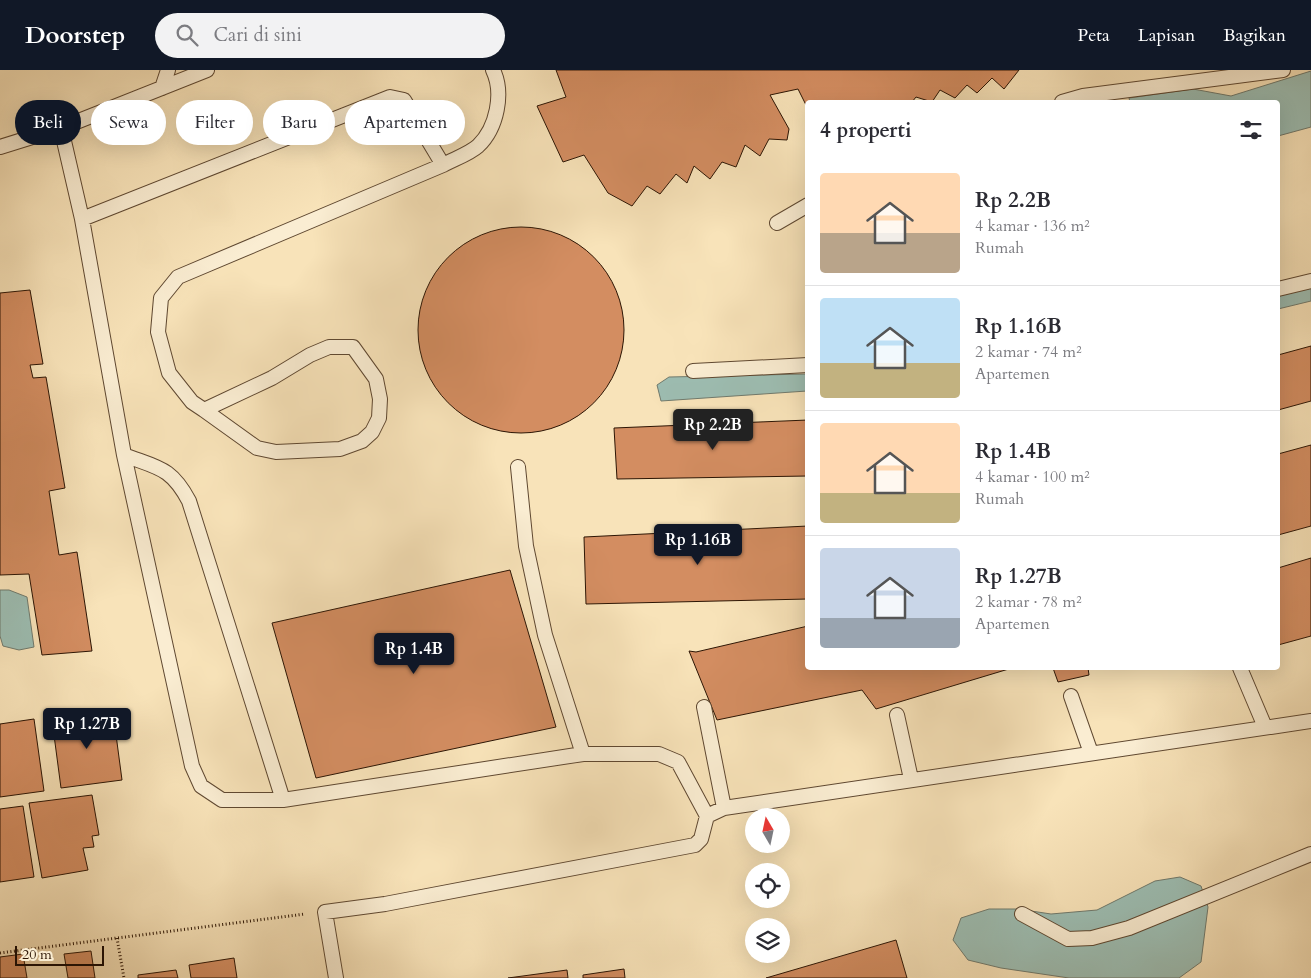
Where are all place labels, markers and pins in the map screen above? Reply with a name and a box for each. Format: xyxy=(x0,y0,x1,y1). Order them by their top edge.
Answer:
pin: Rp 2.2B xyxy=(667,408,759,451)
pin: Rp 1.16B xyxy=(646,524,750,566)
pin: Rp 1.4B xyxy=(368,632,460,675)
pin: Rp 1.27B xyxy=(35,708,139,750)

